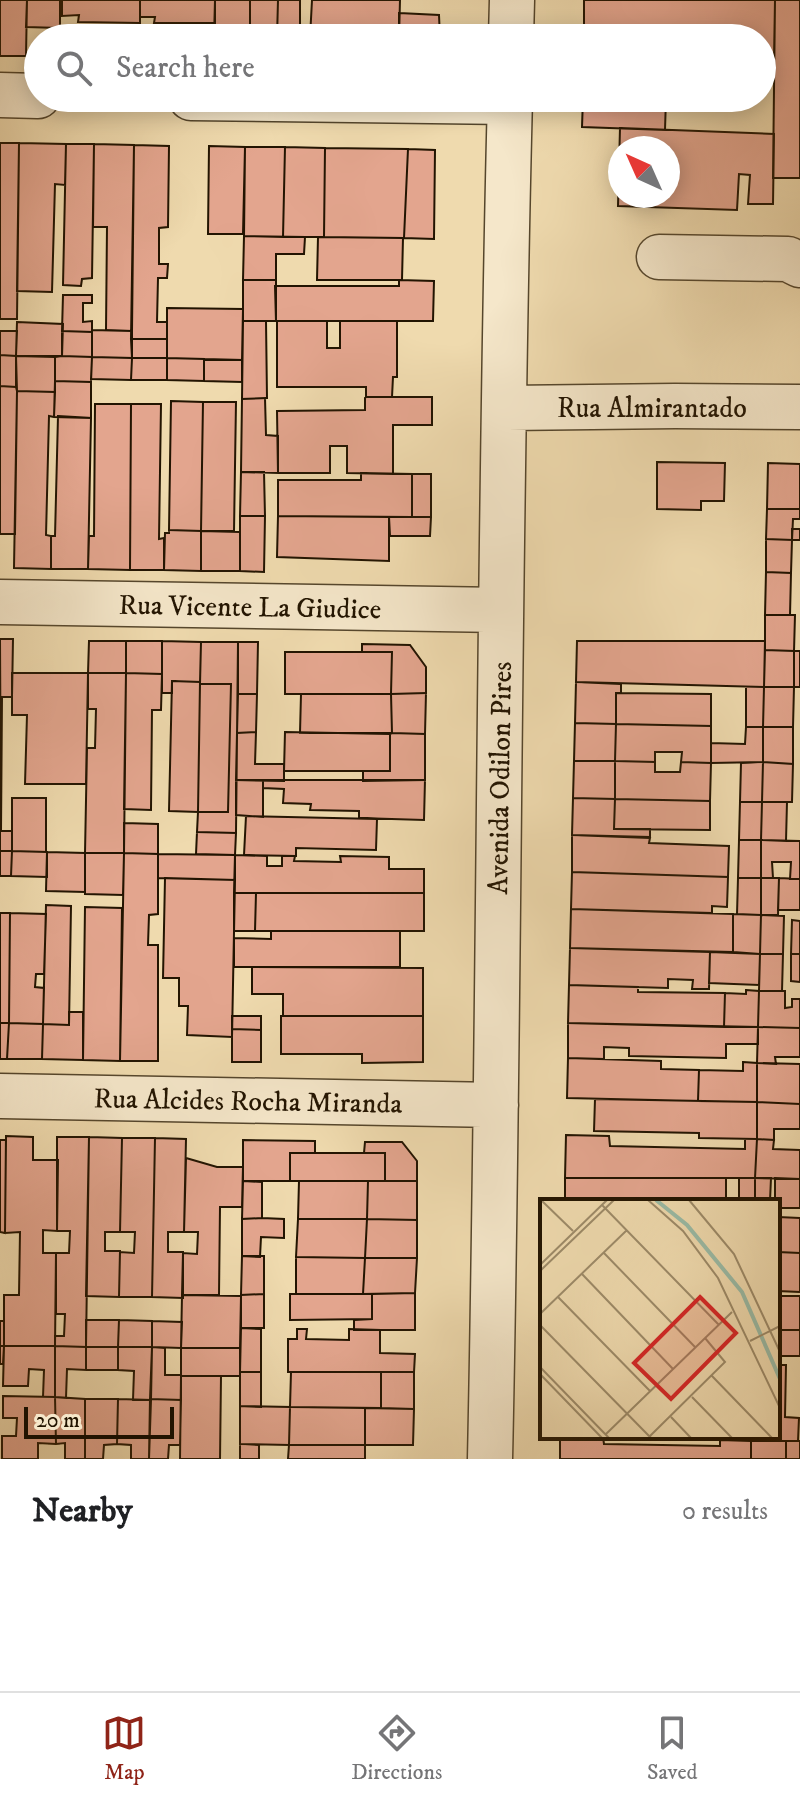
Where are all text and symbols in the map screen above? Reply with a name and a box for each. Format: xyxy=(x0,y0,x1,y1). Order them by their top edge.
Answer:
search box xyxy=(24,24,776,112)
icon: search xyxy=(52,46,96,90)
text: Search here xyxy=(116,50,255,87)
north arrow xyxy=(608,136,680,208)
street label: Rua Almirantado xyxy=(557,391,747,426)
street label: Rua Vicente La Giudice xyxy=(118,588,382,627)
street label: Avenida Odilon Pires xyxy=(481,661,520,895)
street label: Rua Alcides Rocha Miranda xyxy=(93,1081,403,1122)
inset map xyxy=(540,1199,780,1439)
scale bar xyxy=(24,1403,174,1439)
text: 20 m xyxy=(36,1407,80,1434)
text: Nearby xyxy=(32,1490,133,1532)
text: 0 results xyxy=(682,1495,768,1528)
tab: Map xyxy=(102,1711,146,1786)
tab: Directions xyxy=(351,1711,442,1786)
tab: Saved xyxy=(647,1711,698,1786)

